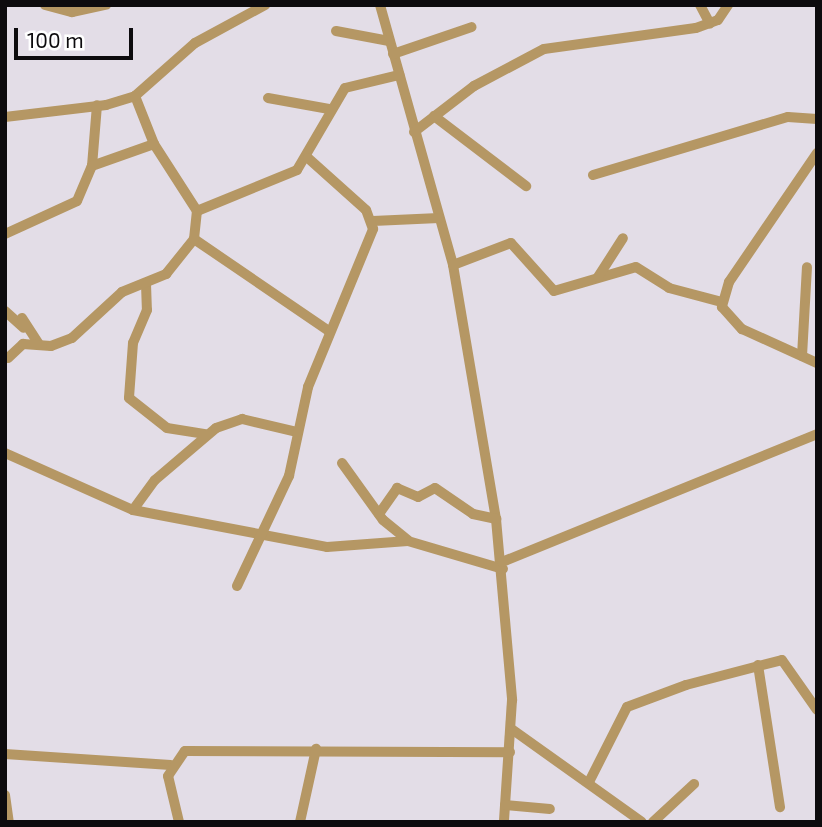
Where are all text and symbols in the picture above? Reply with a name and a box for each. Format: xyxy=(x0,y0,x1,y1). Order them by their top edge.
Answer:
scale bar xyxy=(18,14,136,58)
text: 100 m xyxy=(27,27,84,52)

